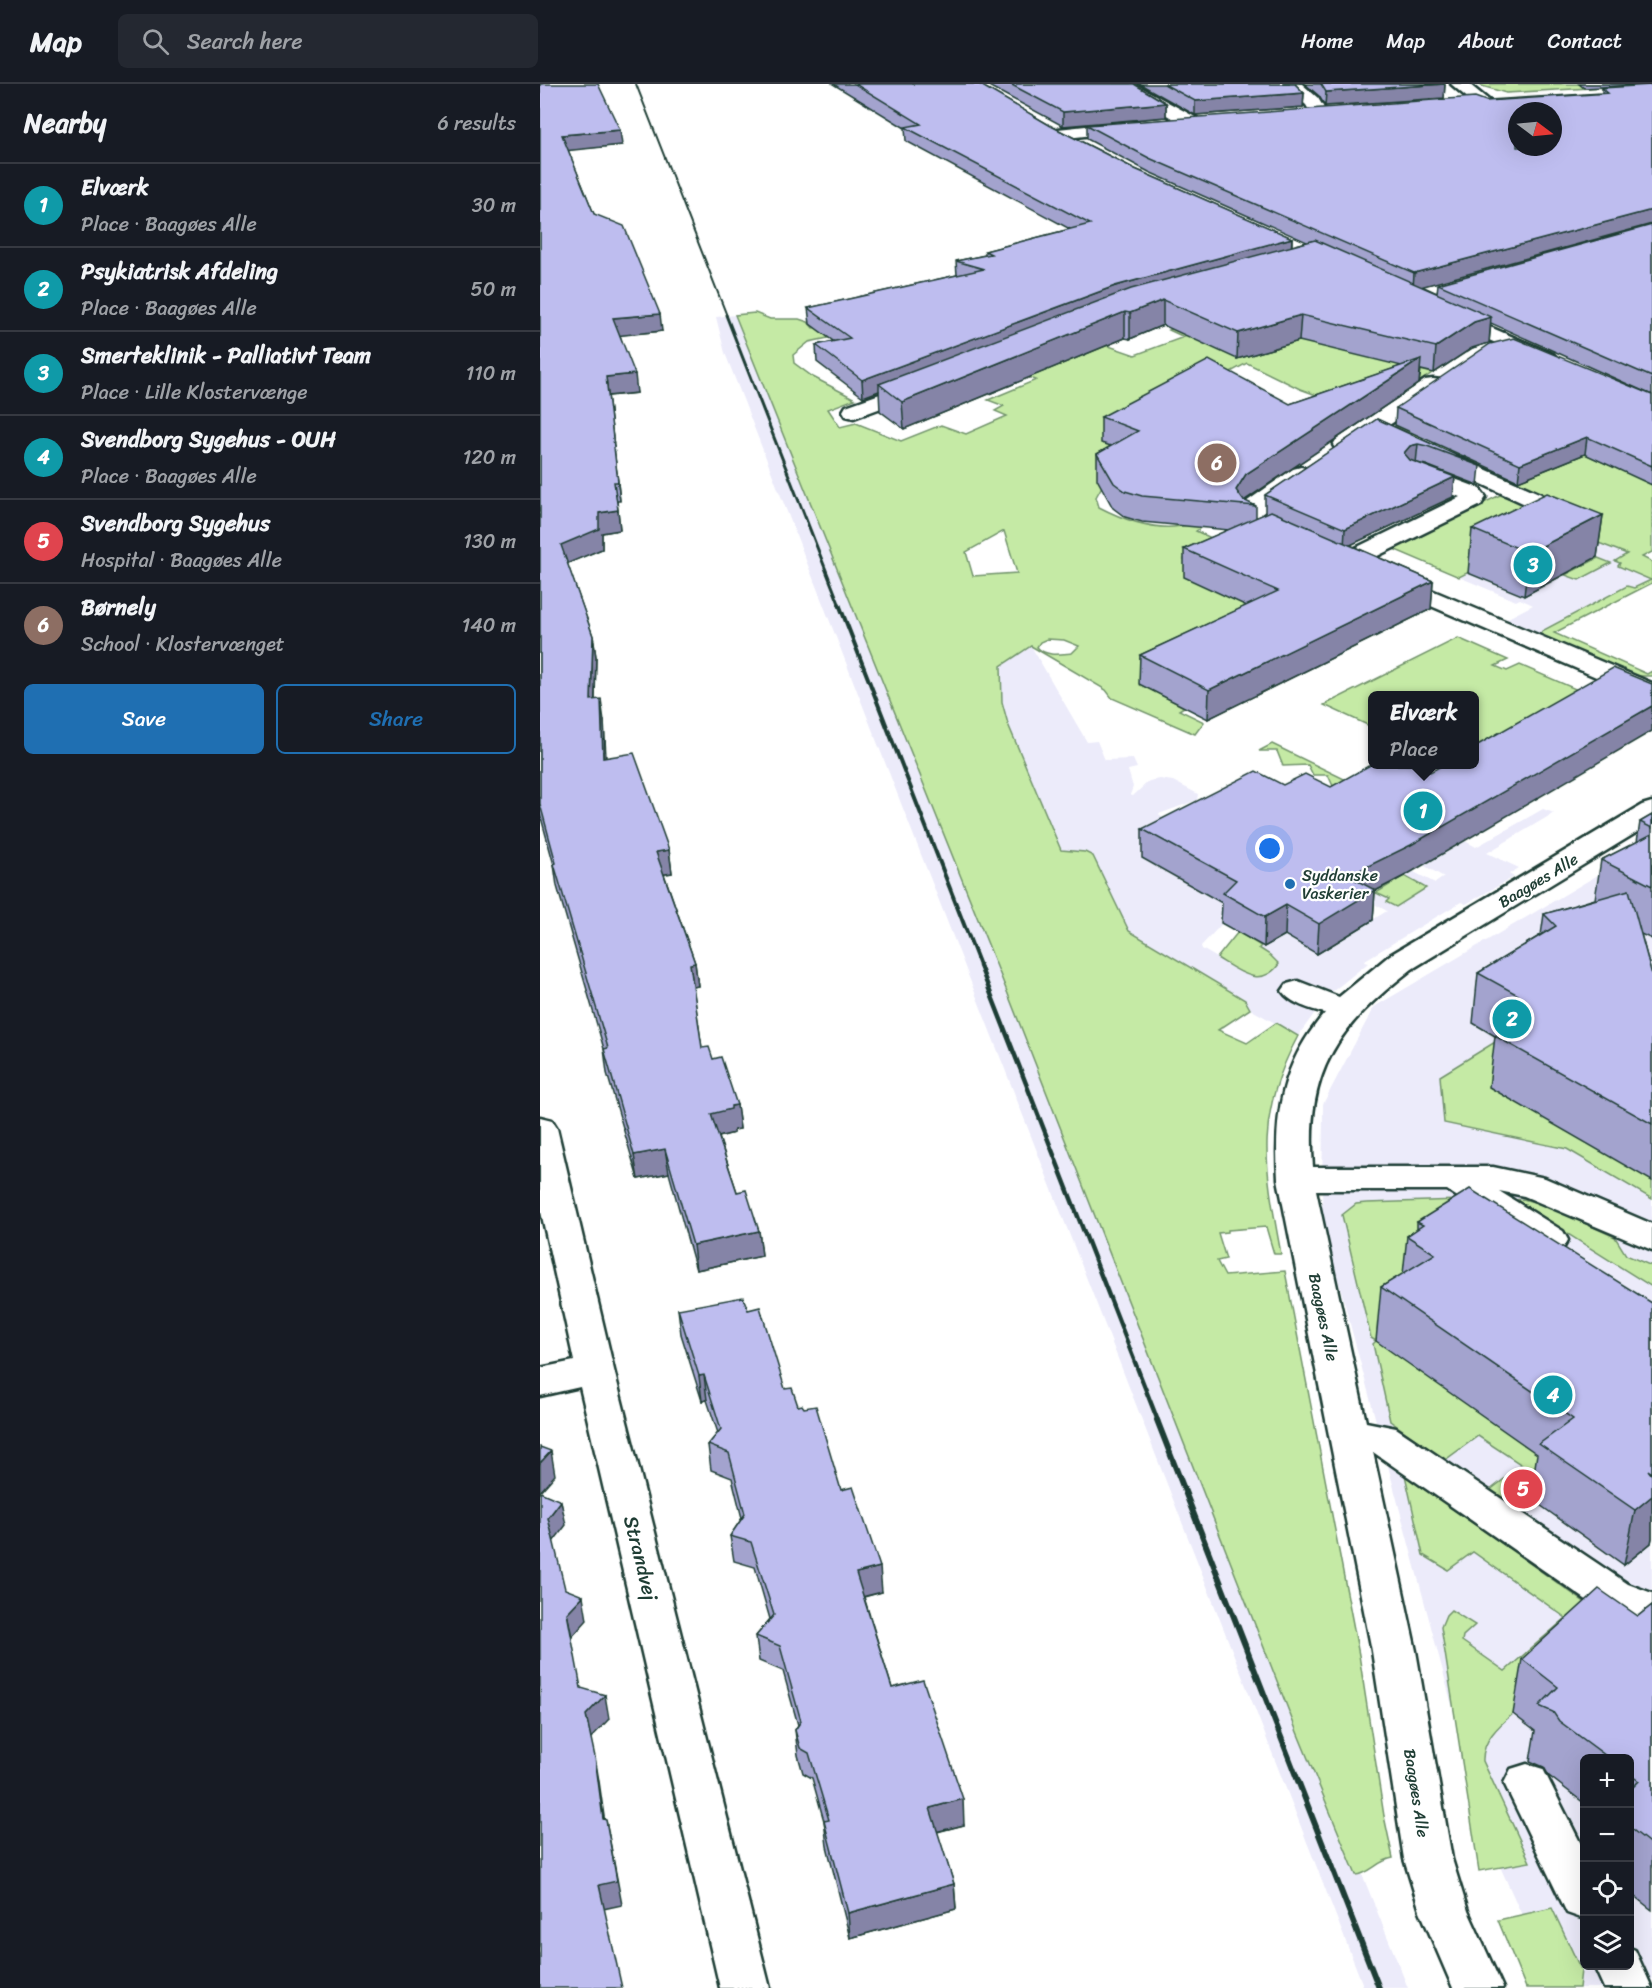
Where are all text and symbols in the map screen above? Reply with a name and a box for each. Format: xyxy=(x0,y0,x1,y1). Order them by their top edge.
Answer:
search box xyxy=(118,14,538,68)
text: Map xyxy=(30,17,82,66)
text: Search here xyxy=(187,22,303,61)
text: Home xyxy=(1301,22,1353,60)
text: Map xyxy=(1386,22,1425,60)
text: About xyxy=(1458,22,1515,60)
text: Contact xyxy=(1548,22,1622,60)
icon: search xyxy=(139,25,172,58)
text: Nearby xyxy=(24,100,106,146)
north arrow xyxy=(1508,102,1562,156)
text: 6 results xyxy=(437,106,516,141)
text: Elværk xyxy=(81,168,148,207)
text: 1 xyxy=(39,188,48,223)
text: 30 m xyxy=(472,188,516,223)
text: Place · Baagøes Alle xyxy=(81,207,257,242)
text: Psykiatrisk Afdeling xyxy=(81,252,278,291)
text: 2 xyxy=(38,272,49,307)
text: 50 m xyxy=(471,272,516,307)
text: Place · Baagøes Alle xyxy=(81,291,257,326)
text: Smerteklinik - Palliativt Team xyxy=(81,336,371,375)
text: 3 xyxy=(38,356,49,391)
text: 110 m xyxy=(466,356,516,391)
text: Place · Lille Klostervænge xyxy=(81,375,308,410)
text: Svendborg Sygehus - OUH xyxy=(81,420,336,459)
text: 4 xyxy=(37,440,50,475)
text: 120 m xyxy=(463,440,516,475)
pin: 6 xyxy=(1198,440,1236,485)
text: Place · Baagøes Alle xyxy=(81,459,257,494)
text: Svendborg Sygehus xyxy=(81,504,270,543)
text: 5 xyxy=(37,524,50,559)
text: 130 m xyxy=(463,524,516,559)
pin: 3 xyxy=(1514,542,1552,588)
text: Hospital · Baagøes Alle xyxy=(81,543,282,578)
text: Børnely xyxy=(81,588,156,627)
text: 6 xyxy=(38,608,49,643)
text: 140 m xyxy=(462,608,516,643)
text: School · Klostervænget xyxy=(81,627,285,662)
button: Save xyxy=(24,684,264,754)
button: Share xyxy=(276,684,516,754)
popup xyxy=(1368,691,1479,769)
text: Elværk xyxy=(1390,693,1457,732)
text: Place xyxy=(1390,732,1438,767)
pin: 1 xyxy=(1404,788,1442,834)
your location xyxy=(1255,834,1284,863)
street label: Baagøes Alle xyxy=(1492,845,1584,916)
place label: Syddanske Vaskerier xyxy=(1302,861,1378,908)
marker: Syddanske Vaskerier xyxy=(1283,877,1297,891)
pin: 2 xyxy=(1492,996,1532,1042)
street label: Baagøes Alle xyxy=(1300,1270,1347,1364)
pin: 4 xyxy=(1534,1372,1572,1418)
pin: 5 xyxy=(1504,1466,1542,1512)
street label: Strandvej xyxy=(613,1512,668,1605)
street label: Baagøes Alle xyxy=(1395,1747,1438,1840)
map controls xyxy=(1580,1754,1634,1970)
button: + xyxy=(1580,1754,1634,1808)
button: − xyxy=(1580,1808,1634,1862)
button: locate xyxy=(1580,1862,1634,1916)
button: layers xyxy=(1580,1916,1634,1970)

